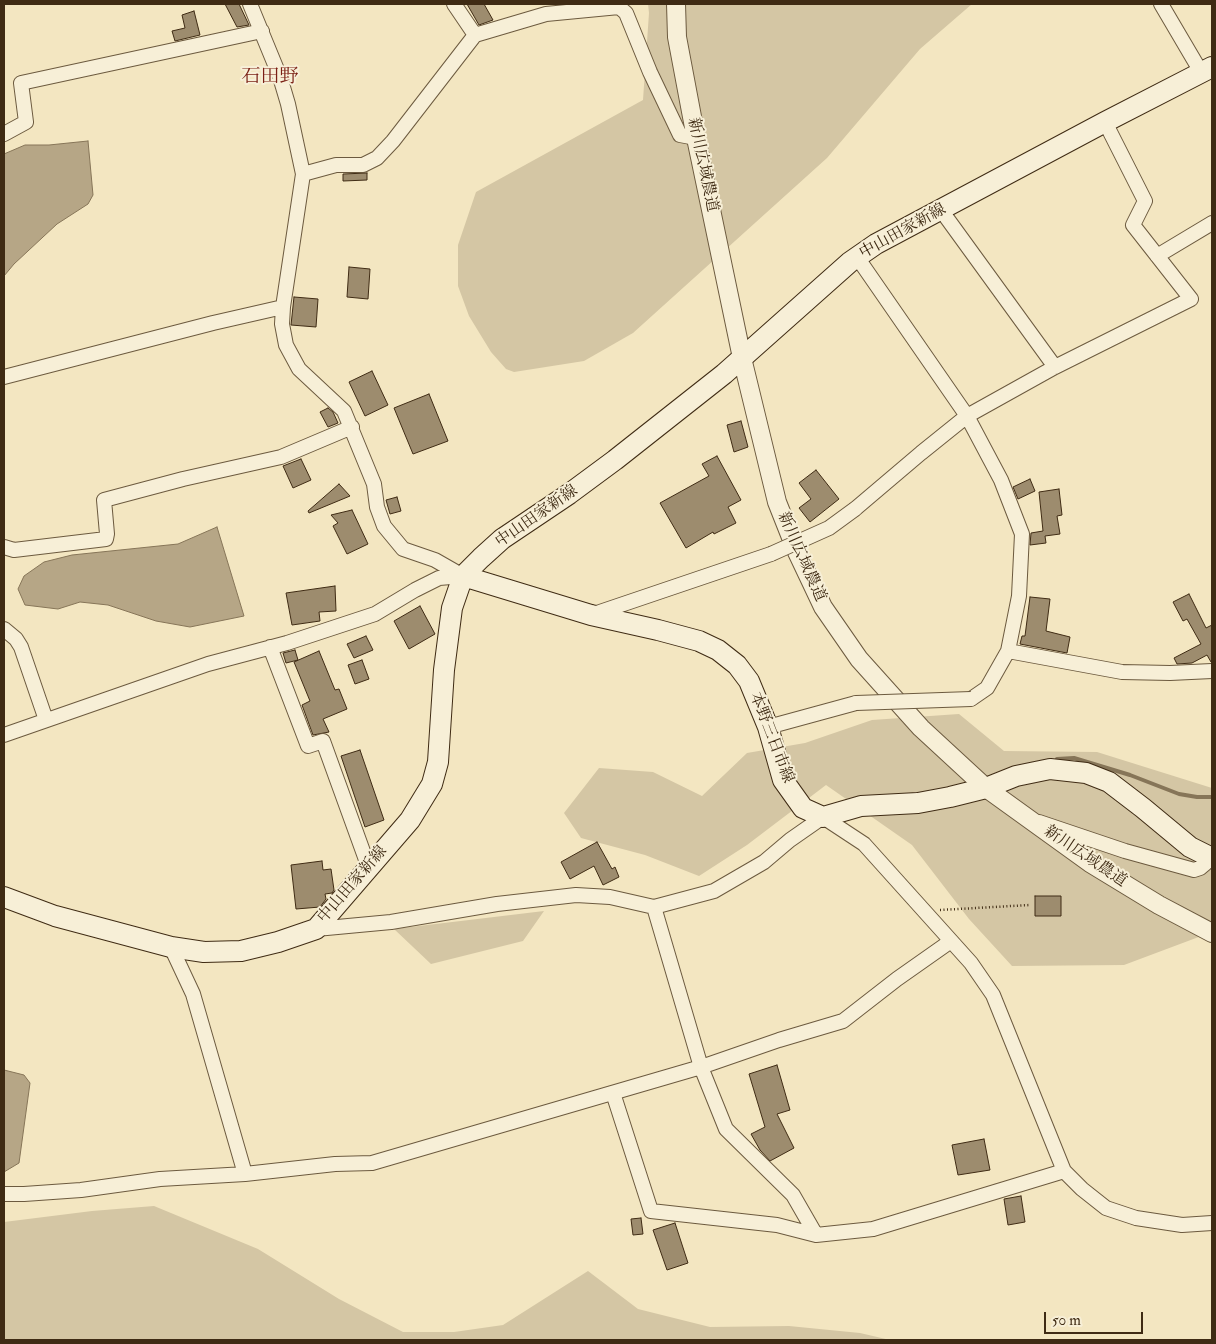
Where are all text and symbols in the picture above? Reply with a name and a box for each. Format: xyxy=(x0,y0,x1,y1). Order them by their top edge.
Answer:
district label: 石田野 xyxy=(242,67,298,89)
street label: 新川広域農道 xyxy=(683,116,721,214)
street label: 中山田家新線 xyxy=(856,200,950,264)
street label: 中山田家新線 xyxy=(492,482,582,552)
street label: 新川広域農道 xyxy=(773,509,829,605)
street label: 本野三日市線 xyxy=(745,690,797,786)
street label: 新川広域農道 xyxy=(1040,822,1130,892)
street label: 中山田家新線 xyxy=(314,842,392,928)
scale bar xyxy=(1046,1302,1145,1334)
text: 50 m xyxy=(1052,1311,1081,1330)

